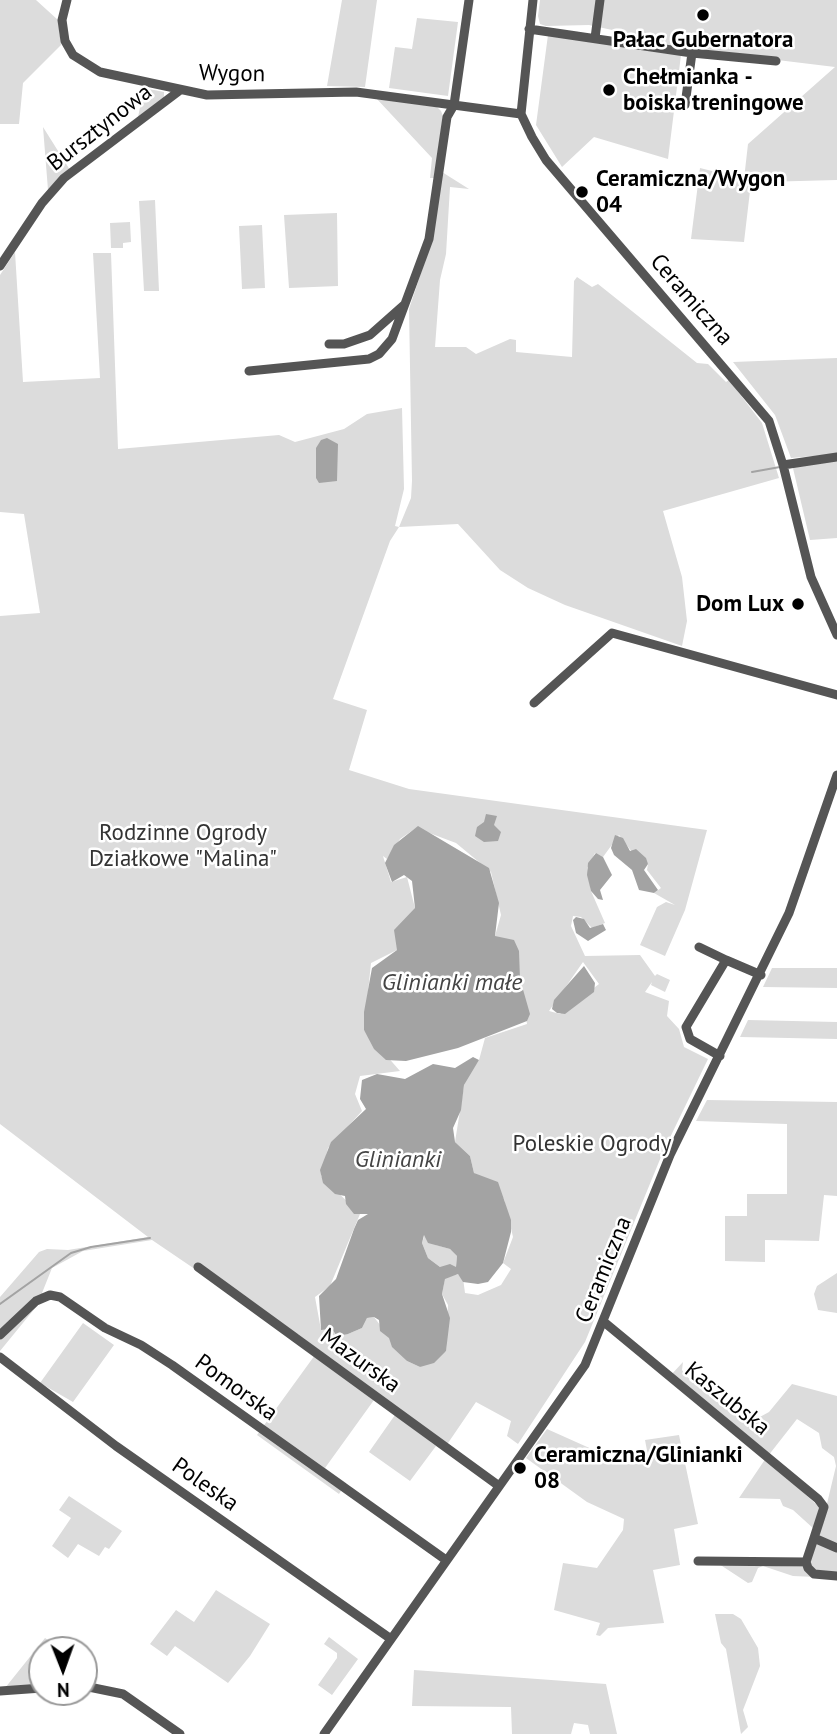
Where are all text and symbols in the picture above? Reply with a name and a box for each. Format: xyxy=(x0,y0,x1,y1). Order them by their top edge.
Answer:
marker: Pałac Gubernatora xyxy=(695,7,711,23)
place label: Pałac Gubernatora xyxy=(613,26,793,54)
street label: Wygon xyxy=(199,60,265,88)
place label: Chełmianka - boiska treningowe xyxy=(623,63,804,117)
street label: Bursztynowa xyxy=(42,79,158,177)
marker: Chełmianka - boiska treningowe xyxy=(601,82,617,98)
place label: Ceramiczna/Wygon 04 xyxy=(596,165,785,219)
marker: Ceramiczna/Wygon 04 xyxy=(574,184,590,200)
street label: Ceramiczna xyxy=(644,249,738,351)
place label: Dom Lux xyxy=(696,590,784,618)
marker: Dom Lux xyxy=(790,596,806,612)
park label: Rodzinne Ogrody Działkowe "Malina" xyxy=(89,819,277,873)
water label: Glinianki małe xyxy=(382,969,522,997)
park label: Poleskie Ogrody xyxy=(513,1130,671,1158)
water label: Glinianki xyxy=(355,1146,441,1174)
street label: Ceramiczna xyxy=(570,1213,638,1327)
street label: Mazurska xyxy=(315,1323,405,1399)
street label: Pomorska xyxy=(189,1349,283,1427)
street label: Kaszubska xyxy=(679,1356,775,1442)
place label: Ceramiczna/Glinianki 08 xyxy=(534,1441,743,1495)
street label: Poleska xyxy=(166,1452,244,1518)
marker: Ceramiczna/Glinianki 08 xyxy=(512,1460,528,1476)
north arrow xyxy=(28,1636,98,1706)
text: N xyxy=(57,1678,70,1702)

